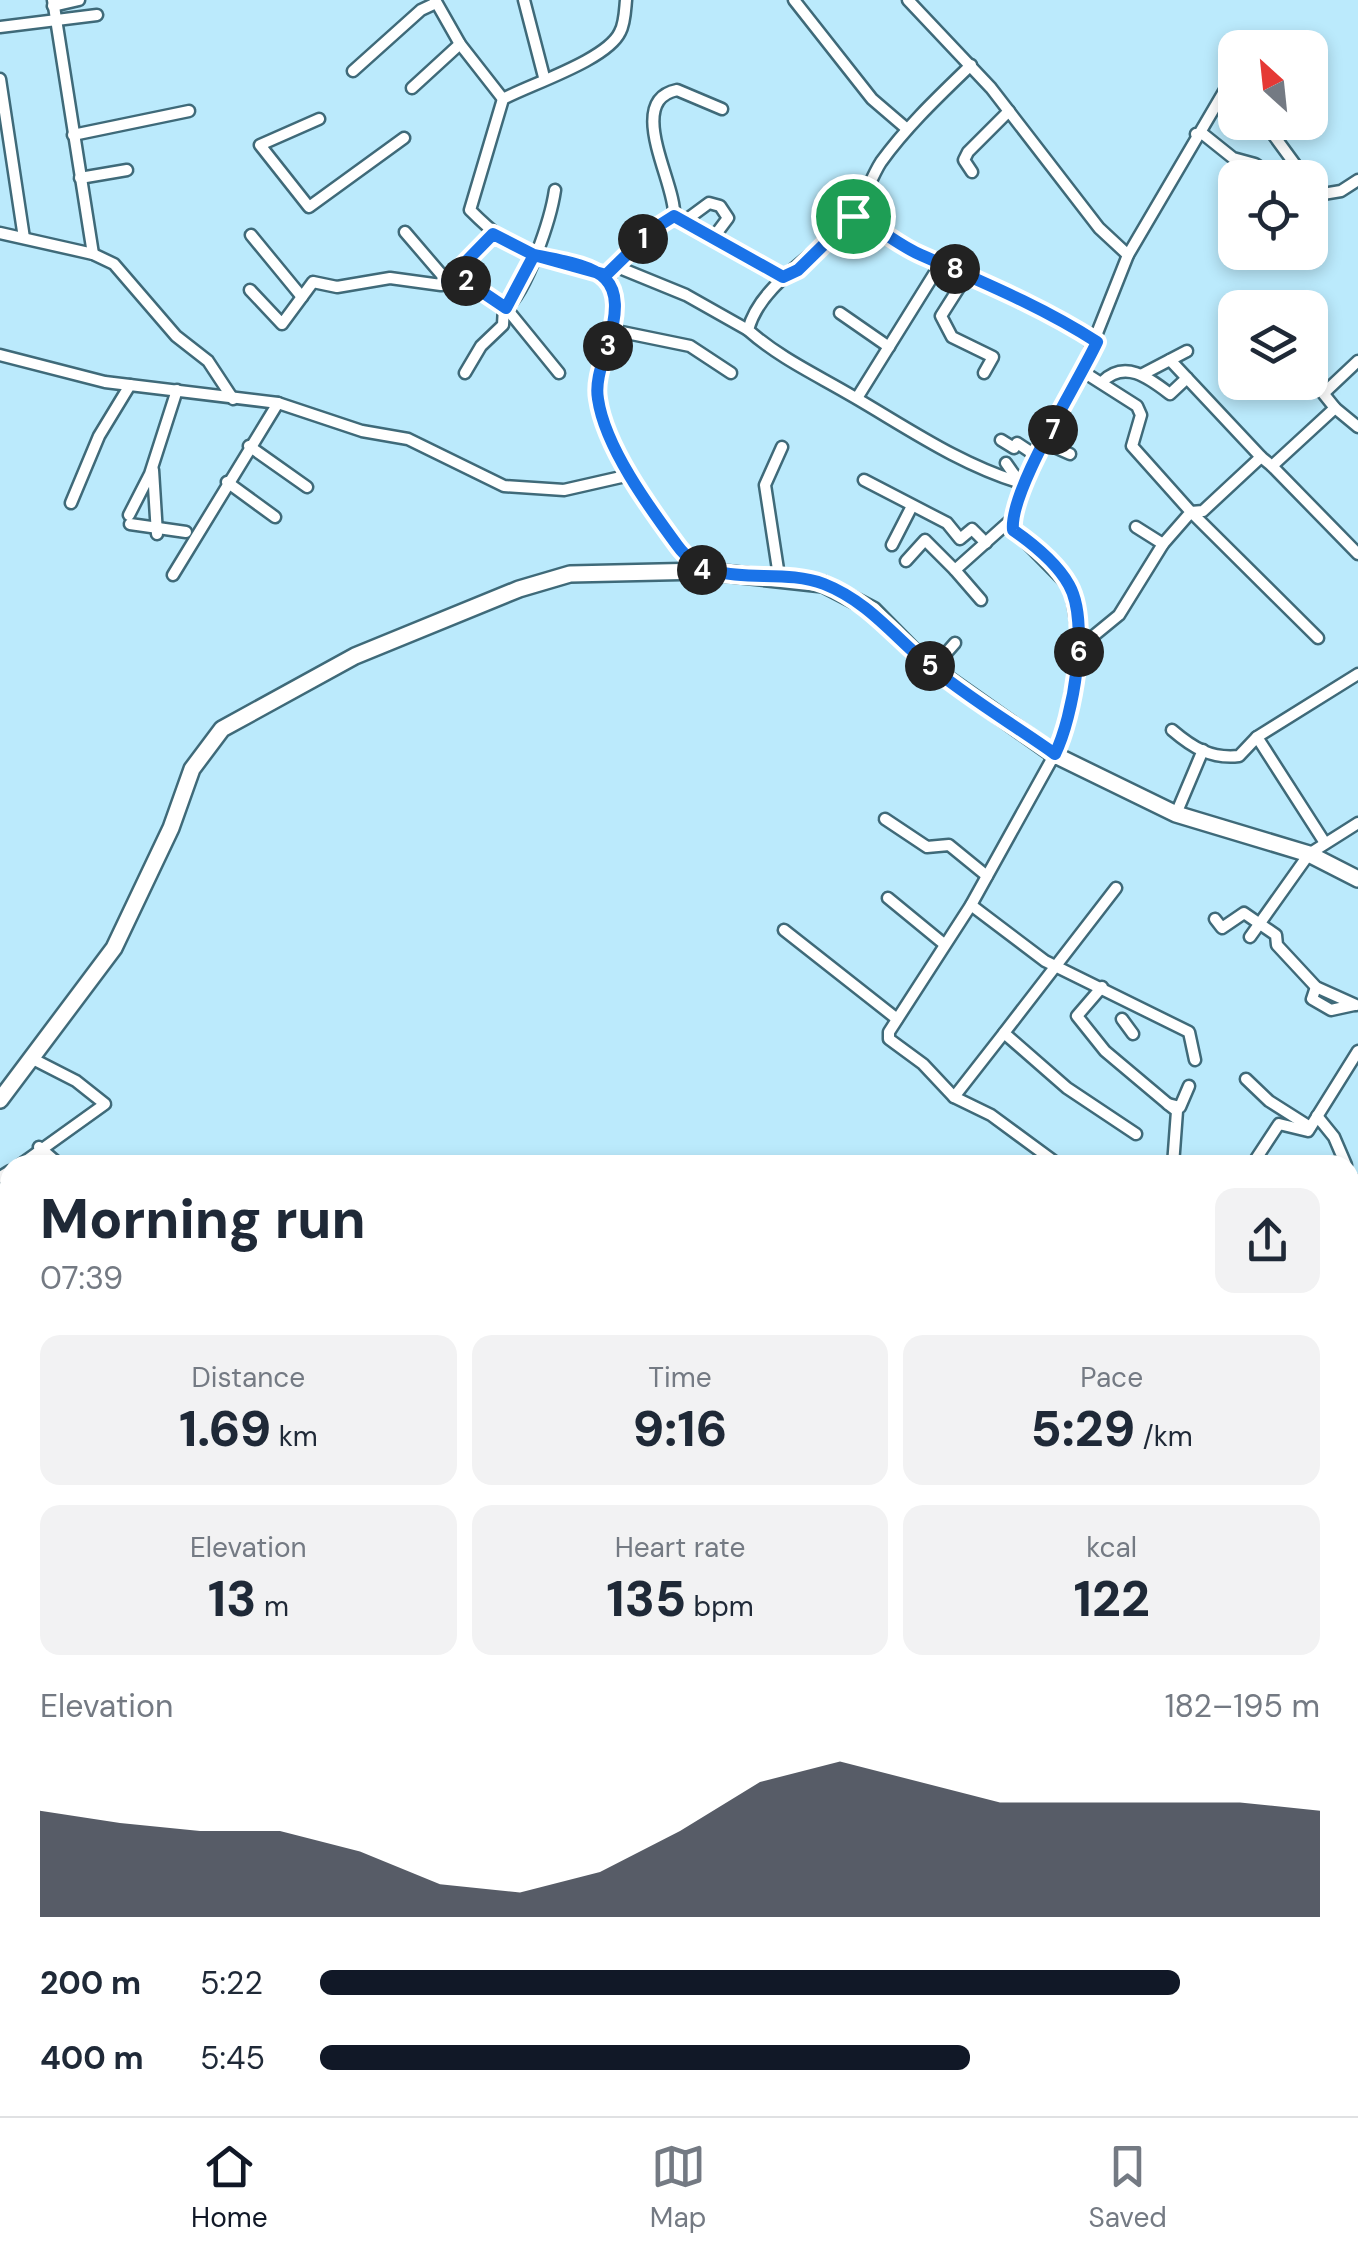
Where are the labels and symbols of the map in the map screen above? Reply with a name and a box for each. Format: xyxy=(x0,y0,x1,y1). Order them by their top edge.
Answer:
north arrow xyxy=(1218,30,1328,140)
pin xyxy=(811,174,896,259)
pin: 1 xyxy=(618,214,668,264)
pin: 8 xyxy=(930,244,980,294)
pin: 2 xyxy=(441,256,491,306)
pin: 3 xyxy=(583,321,633,371)
pin: 7 xyxy=(1028,405,1078,455)
pin: 4 xyxy=(677,545,727,595)
pin: 6 xyxy=(1054,627,1104,677)
pin: 5 xyxy=(905,641,955,691)

